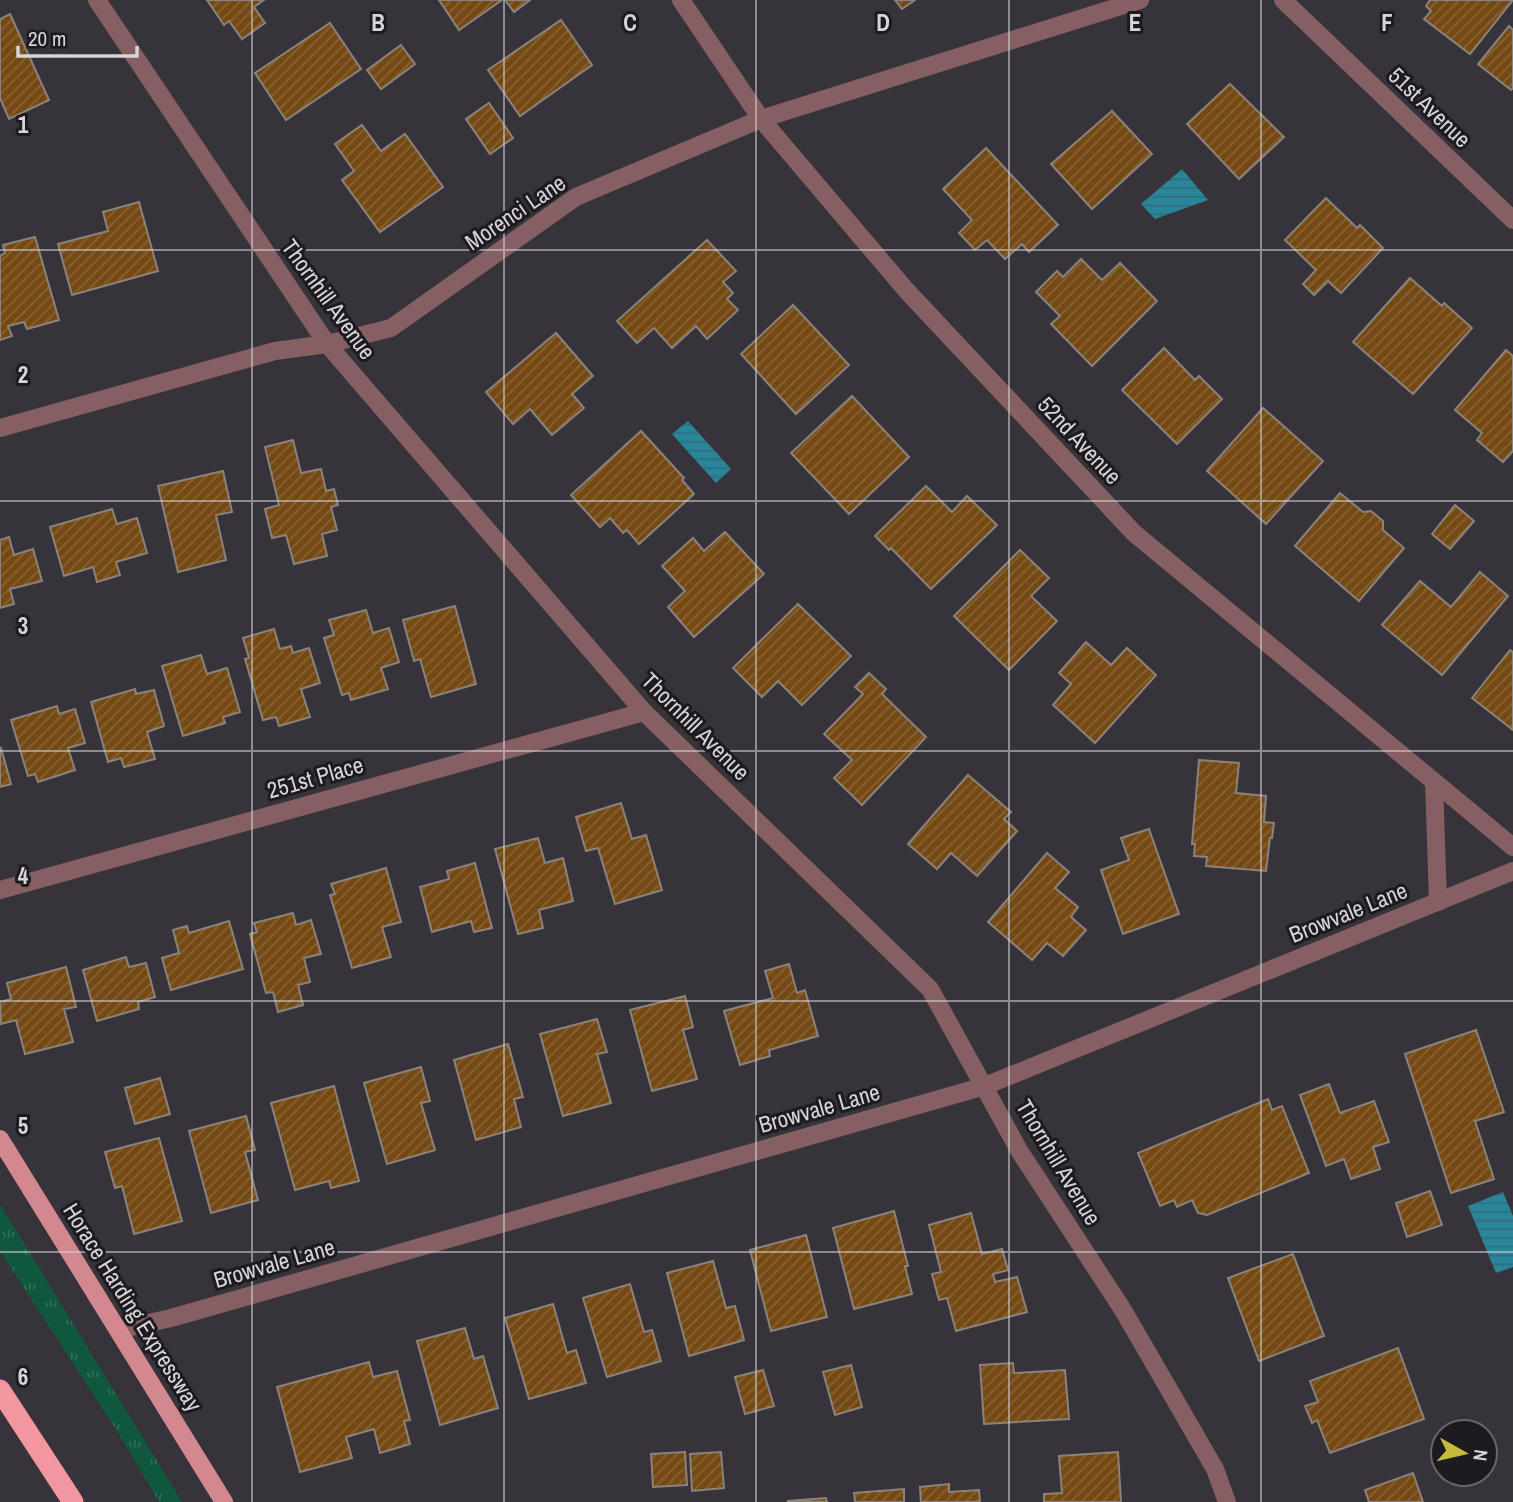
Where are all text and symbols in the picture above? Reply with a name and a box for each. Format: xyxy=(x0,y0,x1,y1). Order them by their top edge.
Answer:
text: B xyxy=(371,7,385,38)
text: C xyxy=(623,7,637,38)
text: D xyxy=(876,7,890,38)
text: E xyxy=(1129,7,1141,38)
text: F xyxy=(1381,7,1393,38)
scale bar xyxy=(18,14,136,58)
text: 20 m xyxy=(28,24,66,53)
street label: 51st Avenue xyxy=(1382,60,1478,154)
text: 1 xyxy=(18,109,29,140)
street label: Morenci Lane xyxy=(459,167,571,257)
street label: Thornhill Avenue xyxy=(275,233,383,365)
text: 2 xyxy=(18,359,28,390)
street label: 52nd Avenue xyxy=(1031,389,1129,491)
text: 3 xyxy=(18,610,28,641)
street label: Thornhill Avenue xyxy=(635,665,757,787)
street label: 251st Place xyxy=(263,749,367,805)
text: 4 xyxy=(18,860,29,891)
street label: Browvale Lane xyxy=(1284,874,1412,950)
street label: Browvale Lane xyxy=(755,1076,883,1140)
street label: Thornhill Avenue xyxy=(1009,1093,1109,1231)
text: 5 xyxy=(18,1110,28,1141)
street label: Horace Harding Expressway xyxy=(56,1197,210,1417)
street label: Browvale Lane xyxy=(210,1231,338,1295)
text: 6 xyxy=(18,1361,28,1392)
north arrow xyxy=(1429,1418,1499,1488)
text: N xyxy=(1467,1448,1494,1463)

